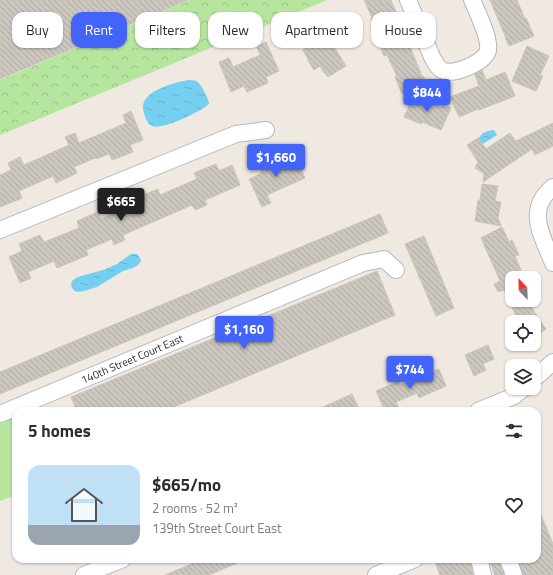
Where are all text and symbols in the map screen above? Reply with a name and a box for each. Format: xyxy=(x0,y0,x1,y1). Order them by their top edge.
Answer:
chip: Buy xyxy=(12,12,63,48)
chip: Rent xyxy=(71,12,127,48)
chip: Filters xyxy=(135,12,200,48)
chip: New xyxy=(208,12,263,48)
chip: Apartment xyxy=(271,12,363,48)
chip: House xyxy=(371,12,436,48)
pin: $844 xyxy=(403,79,451,113)
text: $844 xyxy=(412,82,442,102)
pin: $1,660 xyxy=(243,144,309,178)
text: $1,660 xyxy=(256,147,296,167)
pin: $665 xyxy=(97,188,145,222)
text: $665 xyxy=(106,191,136,211)
north arrow xyxy=(505,271,541,307)
map controls xyxy=(505,271,541,395)
button: locate xyxy=(505,315,541,351)
pin: $1,160 xyxy=(211,316,277,350)
text: $1,160 xyxy=(224,319,264,339)
street label: 140th Street Court East xyxy=(78,330,186,388)
pin: $744 xyxy=(386,356,434,390)
text: $744 xyxy=(395,359,425,379)
button: layers xyxy=(505,359,541,395)
text: 5 homes xyxy=(28,418,91,444)
icon: filters xyxy=(503,420,525,442)
text: $665/mo xyxy=(152,472,221,498)
icon: home xyxy=(60,481,108,529)
icon: heart xyxy=(503,494,525,516)
text: 2 rooms · 52 m² xyxy=(152,498,238,518)
text: 139th Street Court East xyxy=(152,518,282,538)

